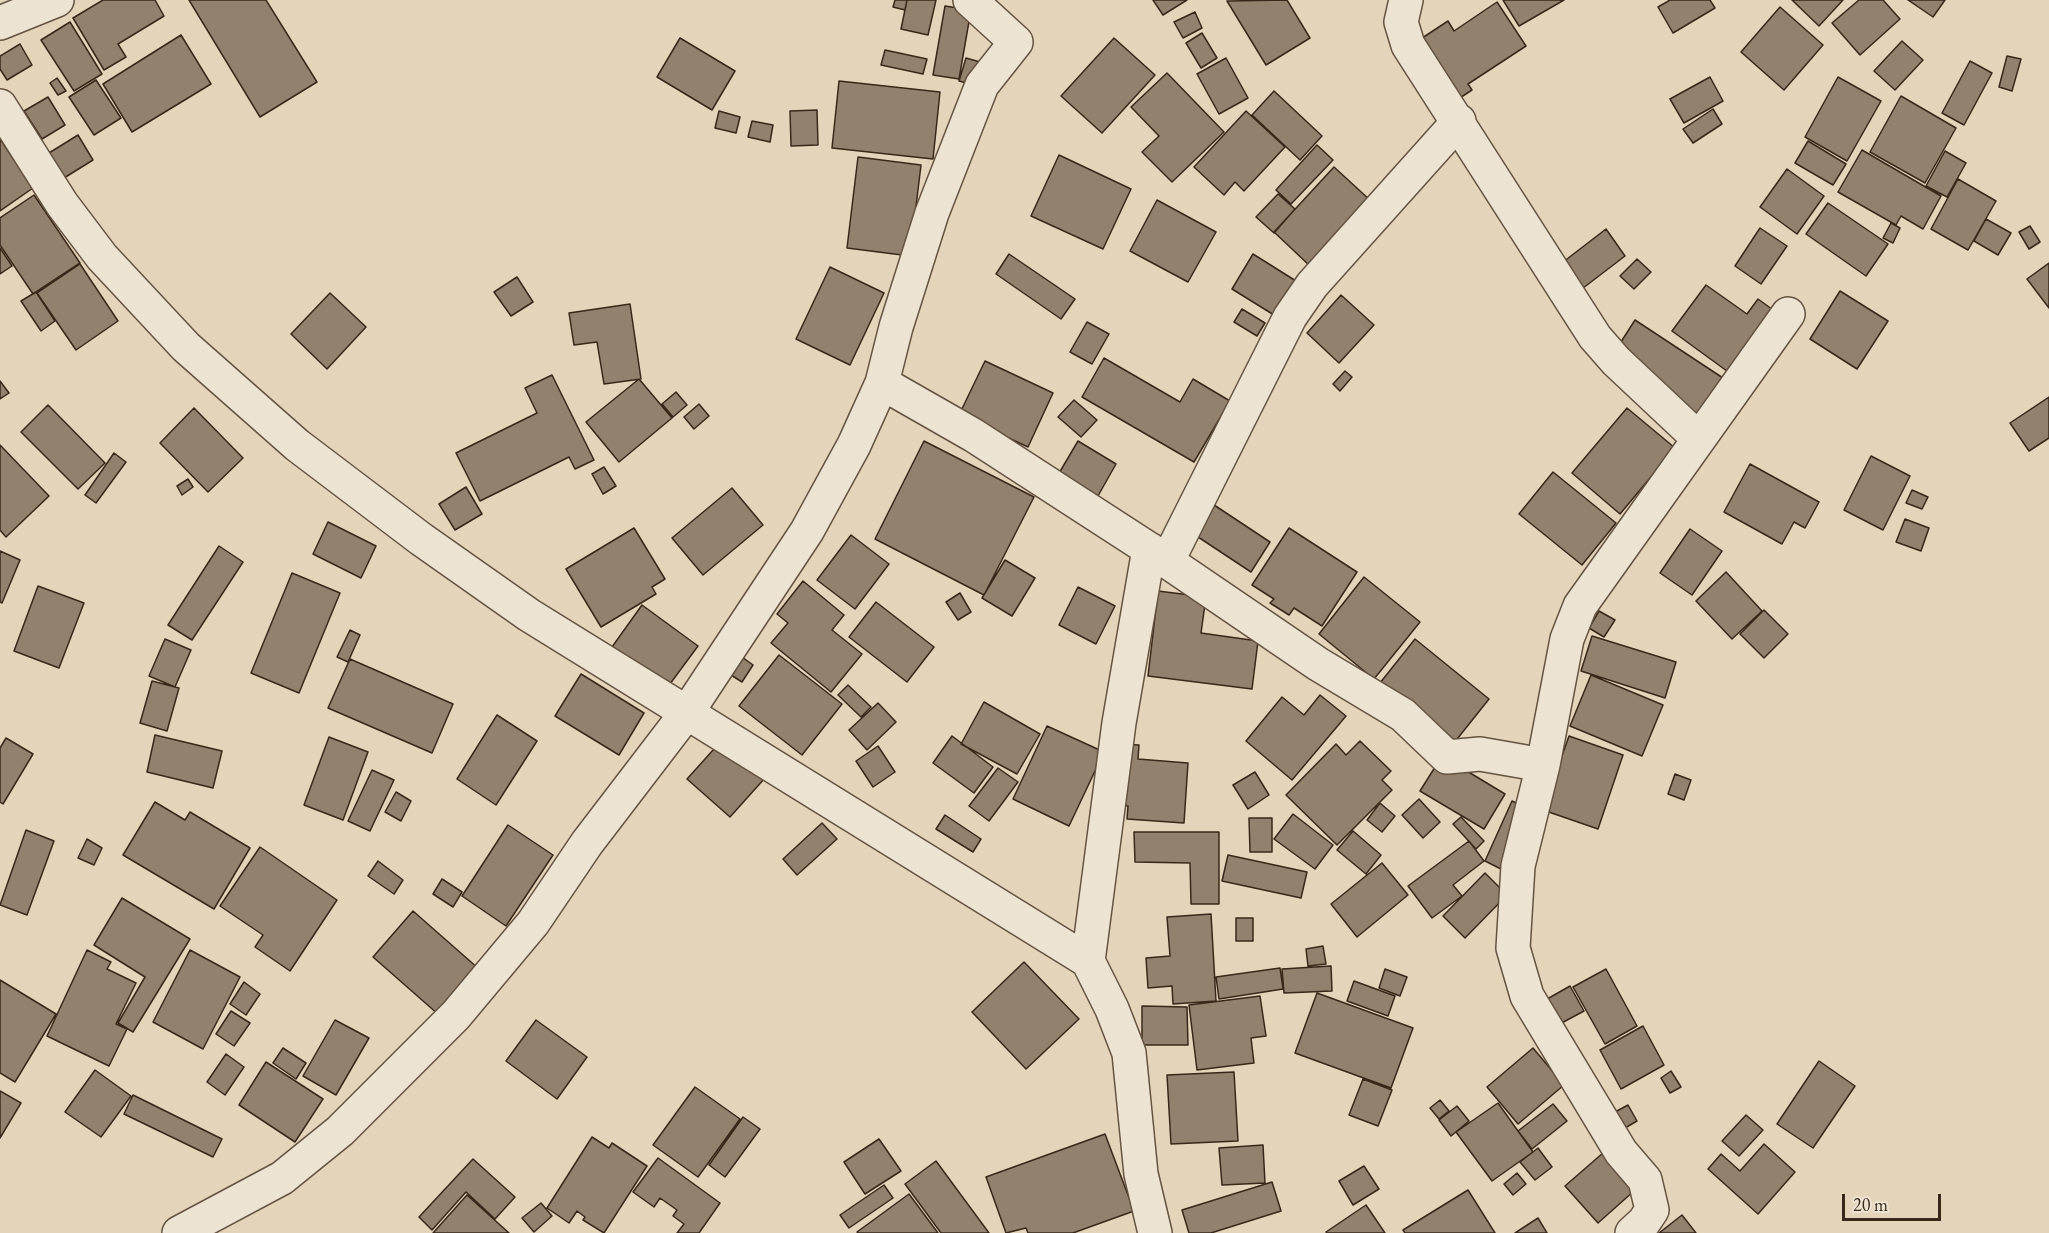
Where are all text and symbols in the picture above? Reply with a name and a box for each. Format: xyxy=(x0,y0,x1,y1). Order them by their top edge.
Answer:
scale bar xyxy=(1845,1182,1944,1220)
text: 20 m xyxy=(1853,1193,1888,1216)

